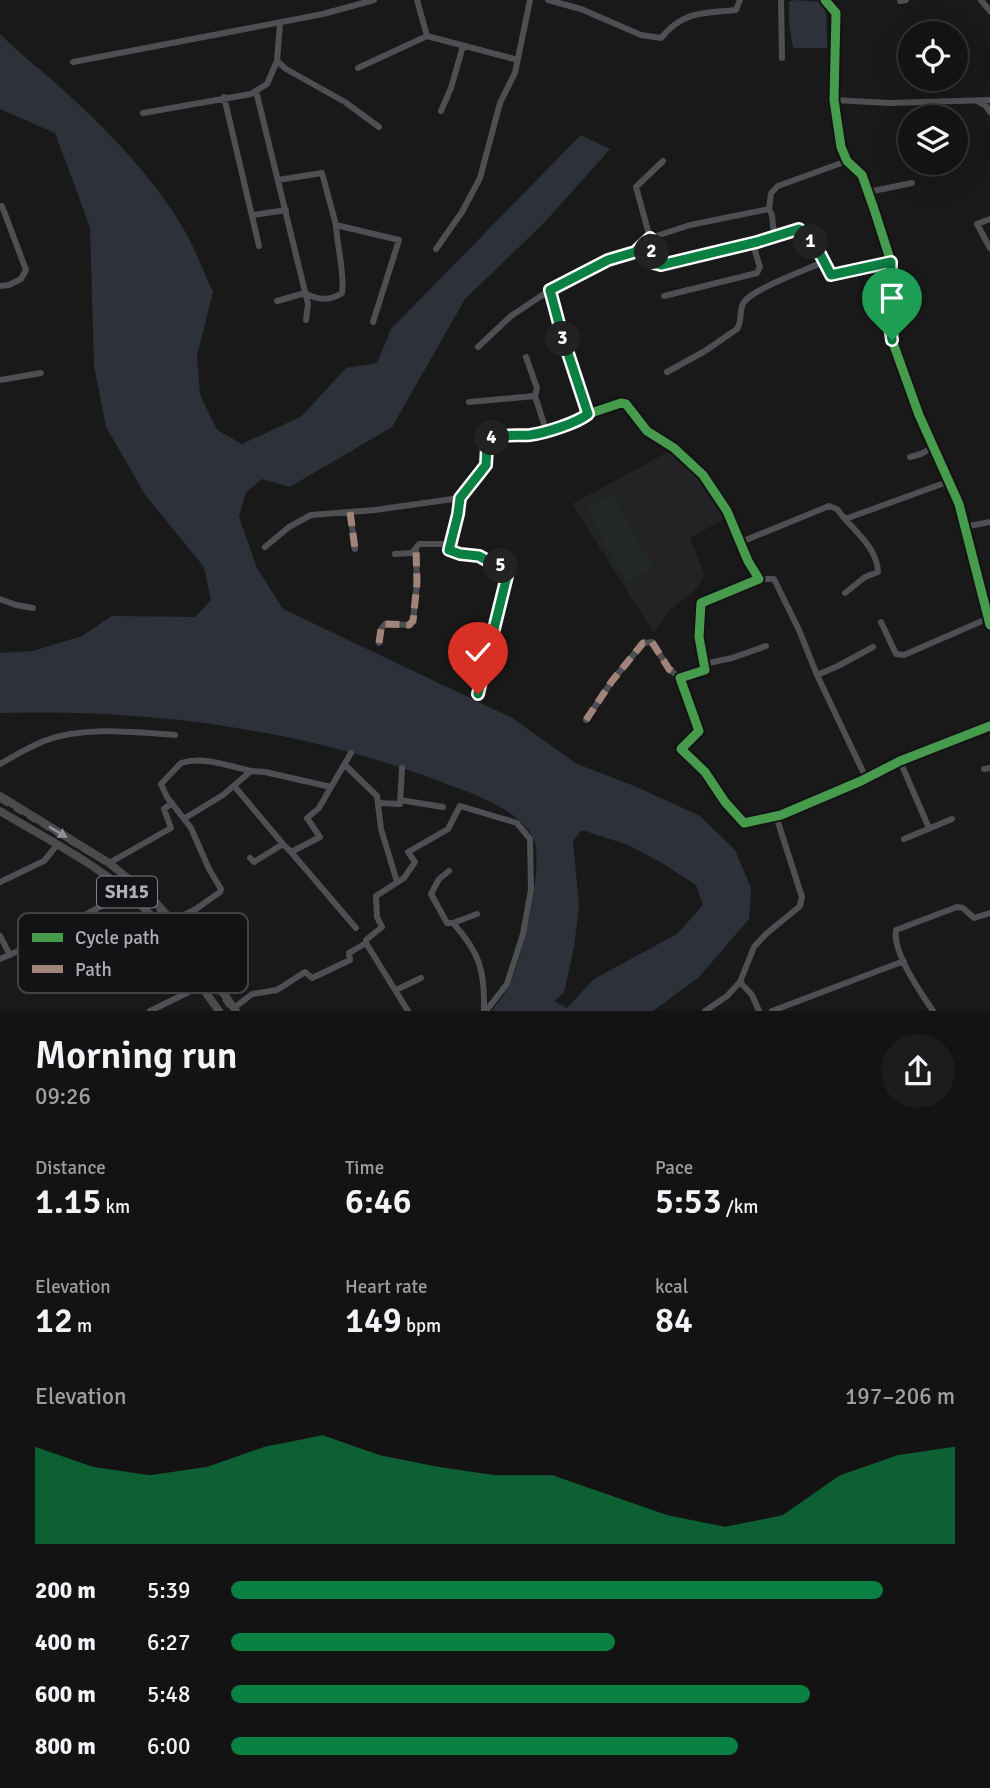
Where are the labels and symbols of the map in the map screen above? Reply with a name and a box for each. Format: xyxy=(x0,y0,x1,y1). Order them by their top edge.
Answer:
pin: 1 xyxy=(794,224,828,260)
pin: 2 xyxy=(634,234,670,270)
pin xyxy=(862,268,922,340)
pin: 3 xyxy=(546,322,580,356)
pin: 4 xyxy=(475,420,510,456)
pin: 5 xyxy=(484,548,518,584)
pin xyxy=(448,622,508,694)
one-way arrow xyxy=(48,826,67,839)
road number: SH15 xyxy=(97,876,157,908)
legend xyxy=(18,913,248,993)
text: Cycle path xyxy=(75,926,160,950)
text: Path xyxy=(75,958,112,982)

